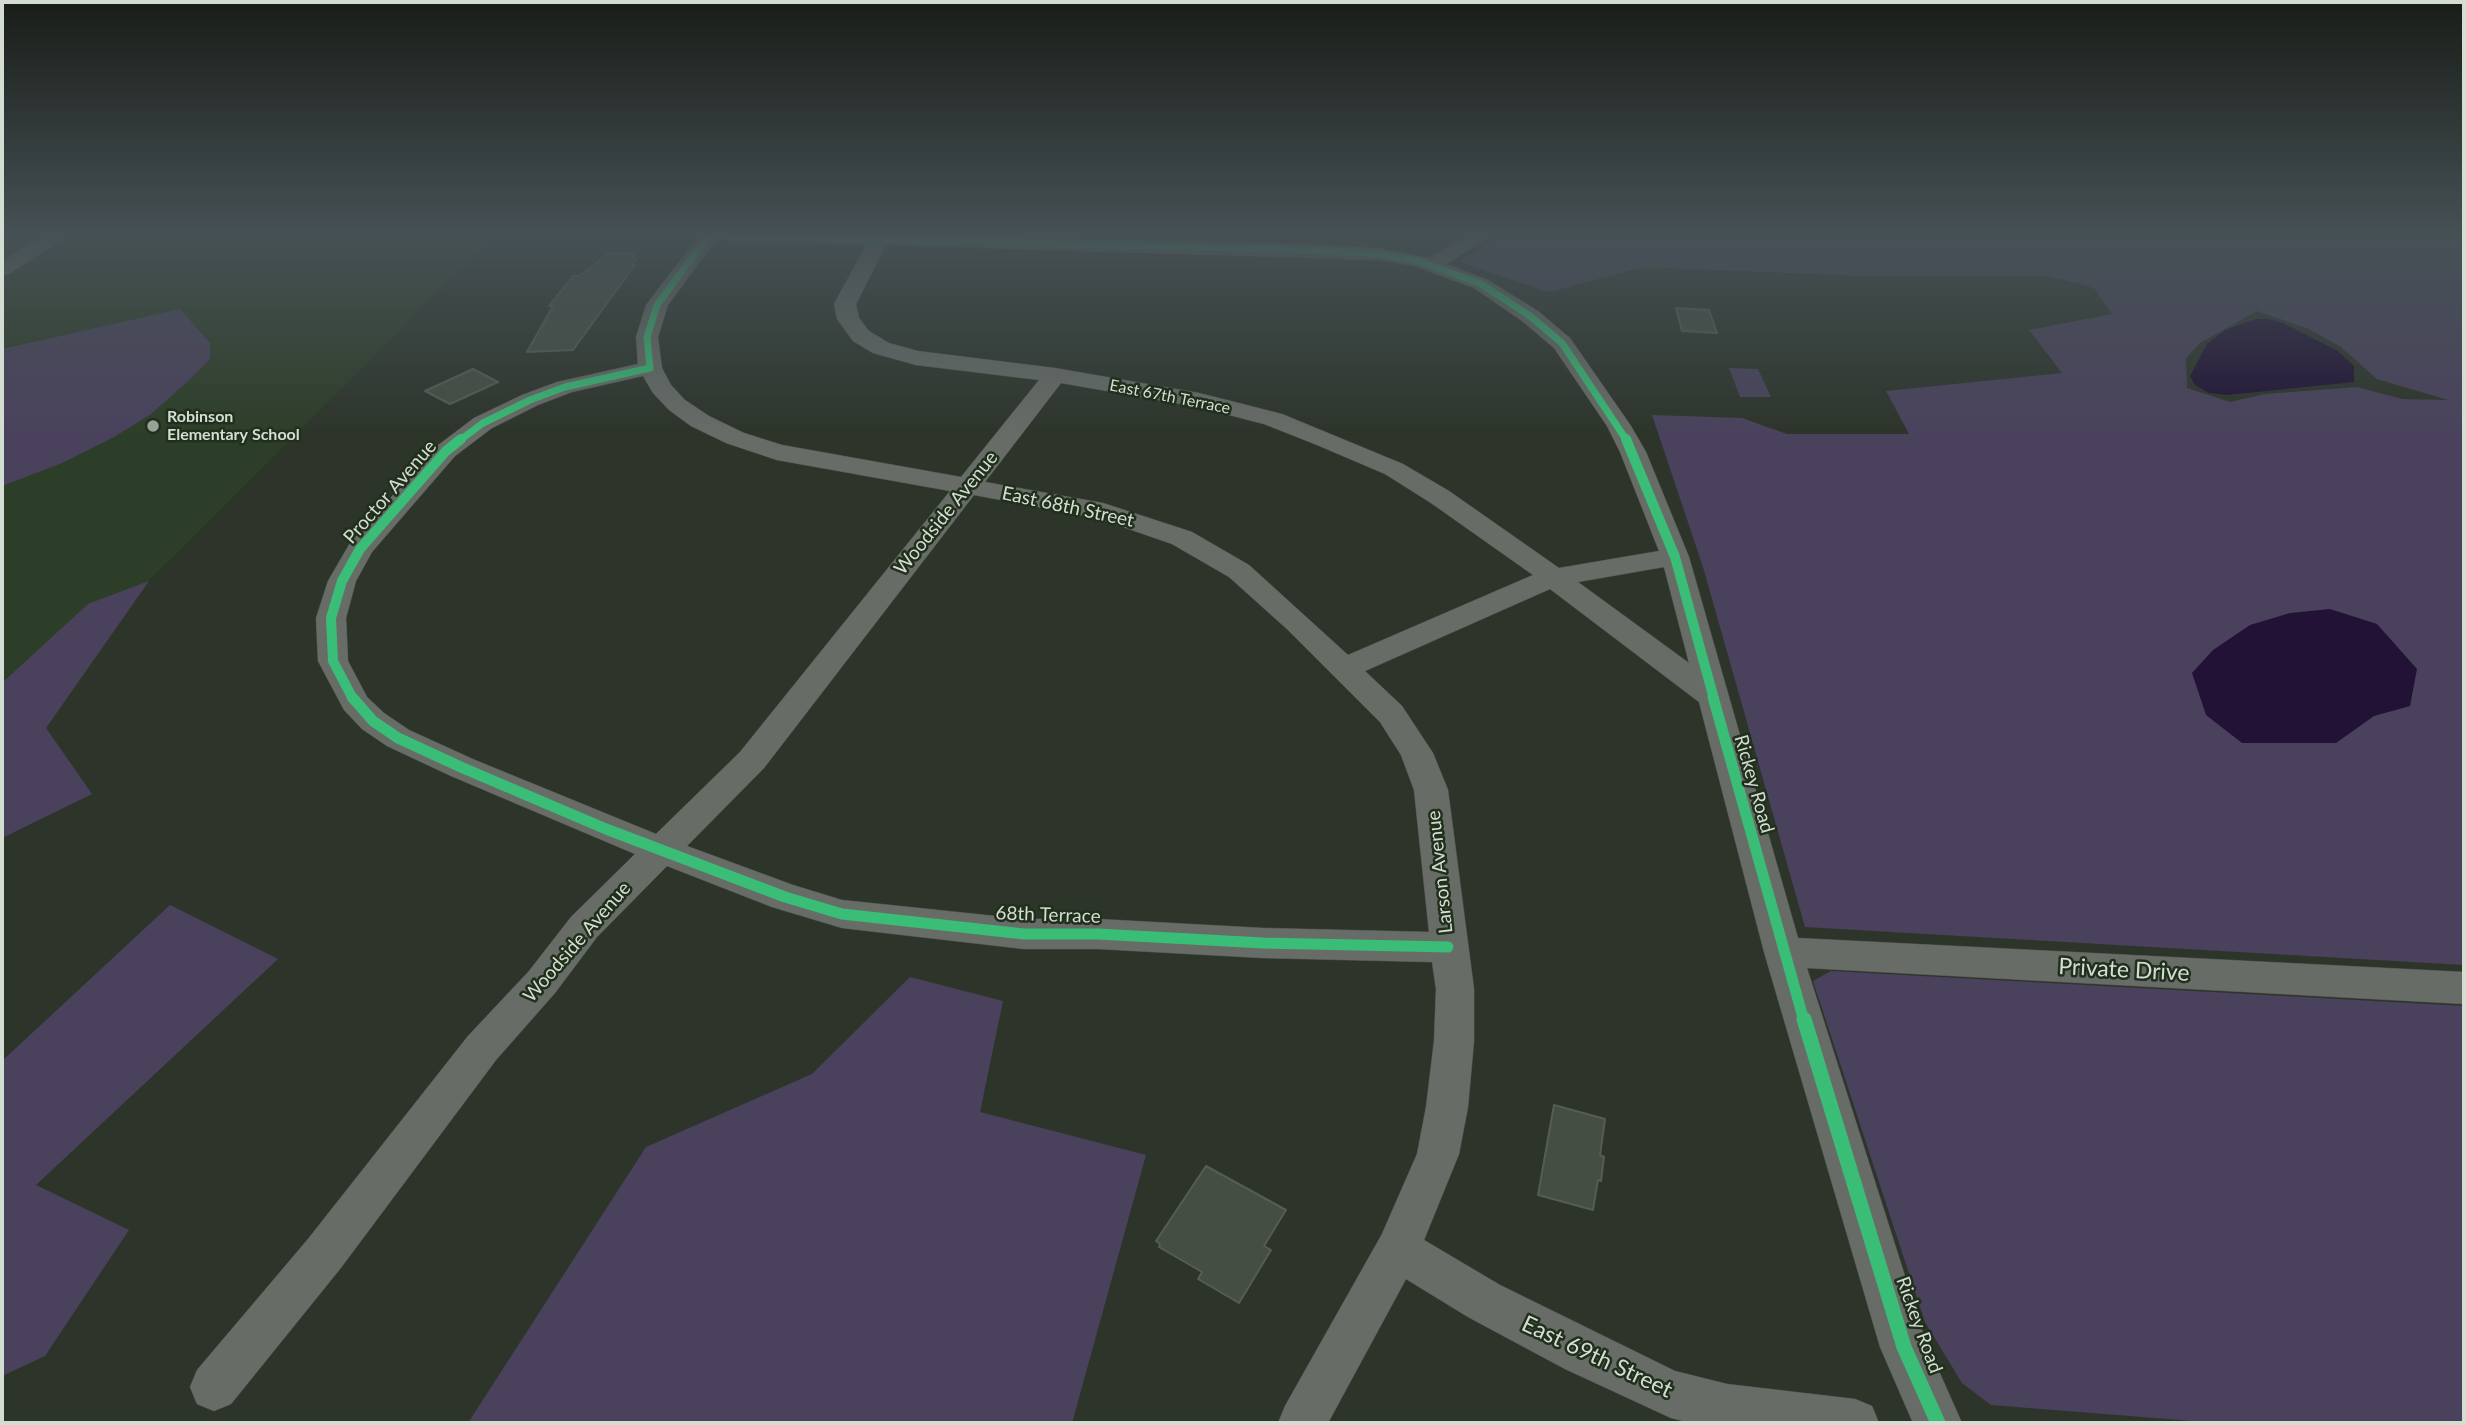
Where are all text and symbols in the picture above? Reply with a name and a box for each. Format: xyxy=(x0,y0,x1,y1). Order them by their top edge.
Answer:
street label: East 67th Terrace xyxy=(1108,376,1232,418)
place label: Robinson Elementary School xyxy=(167,407,300,445)
marker: Robinson Elementary School xyxy=(145,418,161,434)
street label: Proctor Avenue xyxy=(339,436,441,548)
street label: Woodside Avenue xyxy=(889,447,1003,579)
street label: East 68th Street xyxy=(1000,482,1136,532)
street label: Rickey Road xyxy=(1729,732,1779,836)
street label: Larson Avenue xyxy=(1422,809,1458,935)
street label: Woodside Avenue xyxy=(519,877,635,1007)
street label: 68th Terrace xyxy=(995,902,1101,928)
street label: Private Drive xyxy=(2058,953,2190,987)
street label: Rickey Road xyxy=(1891,1274,1947,1376)
street label: East 69th Street xyxy=(1517,1310,1677,1404)

